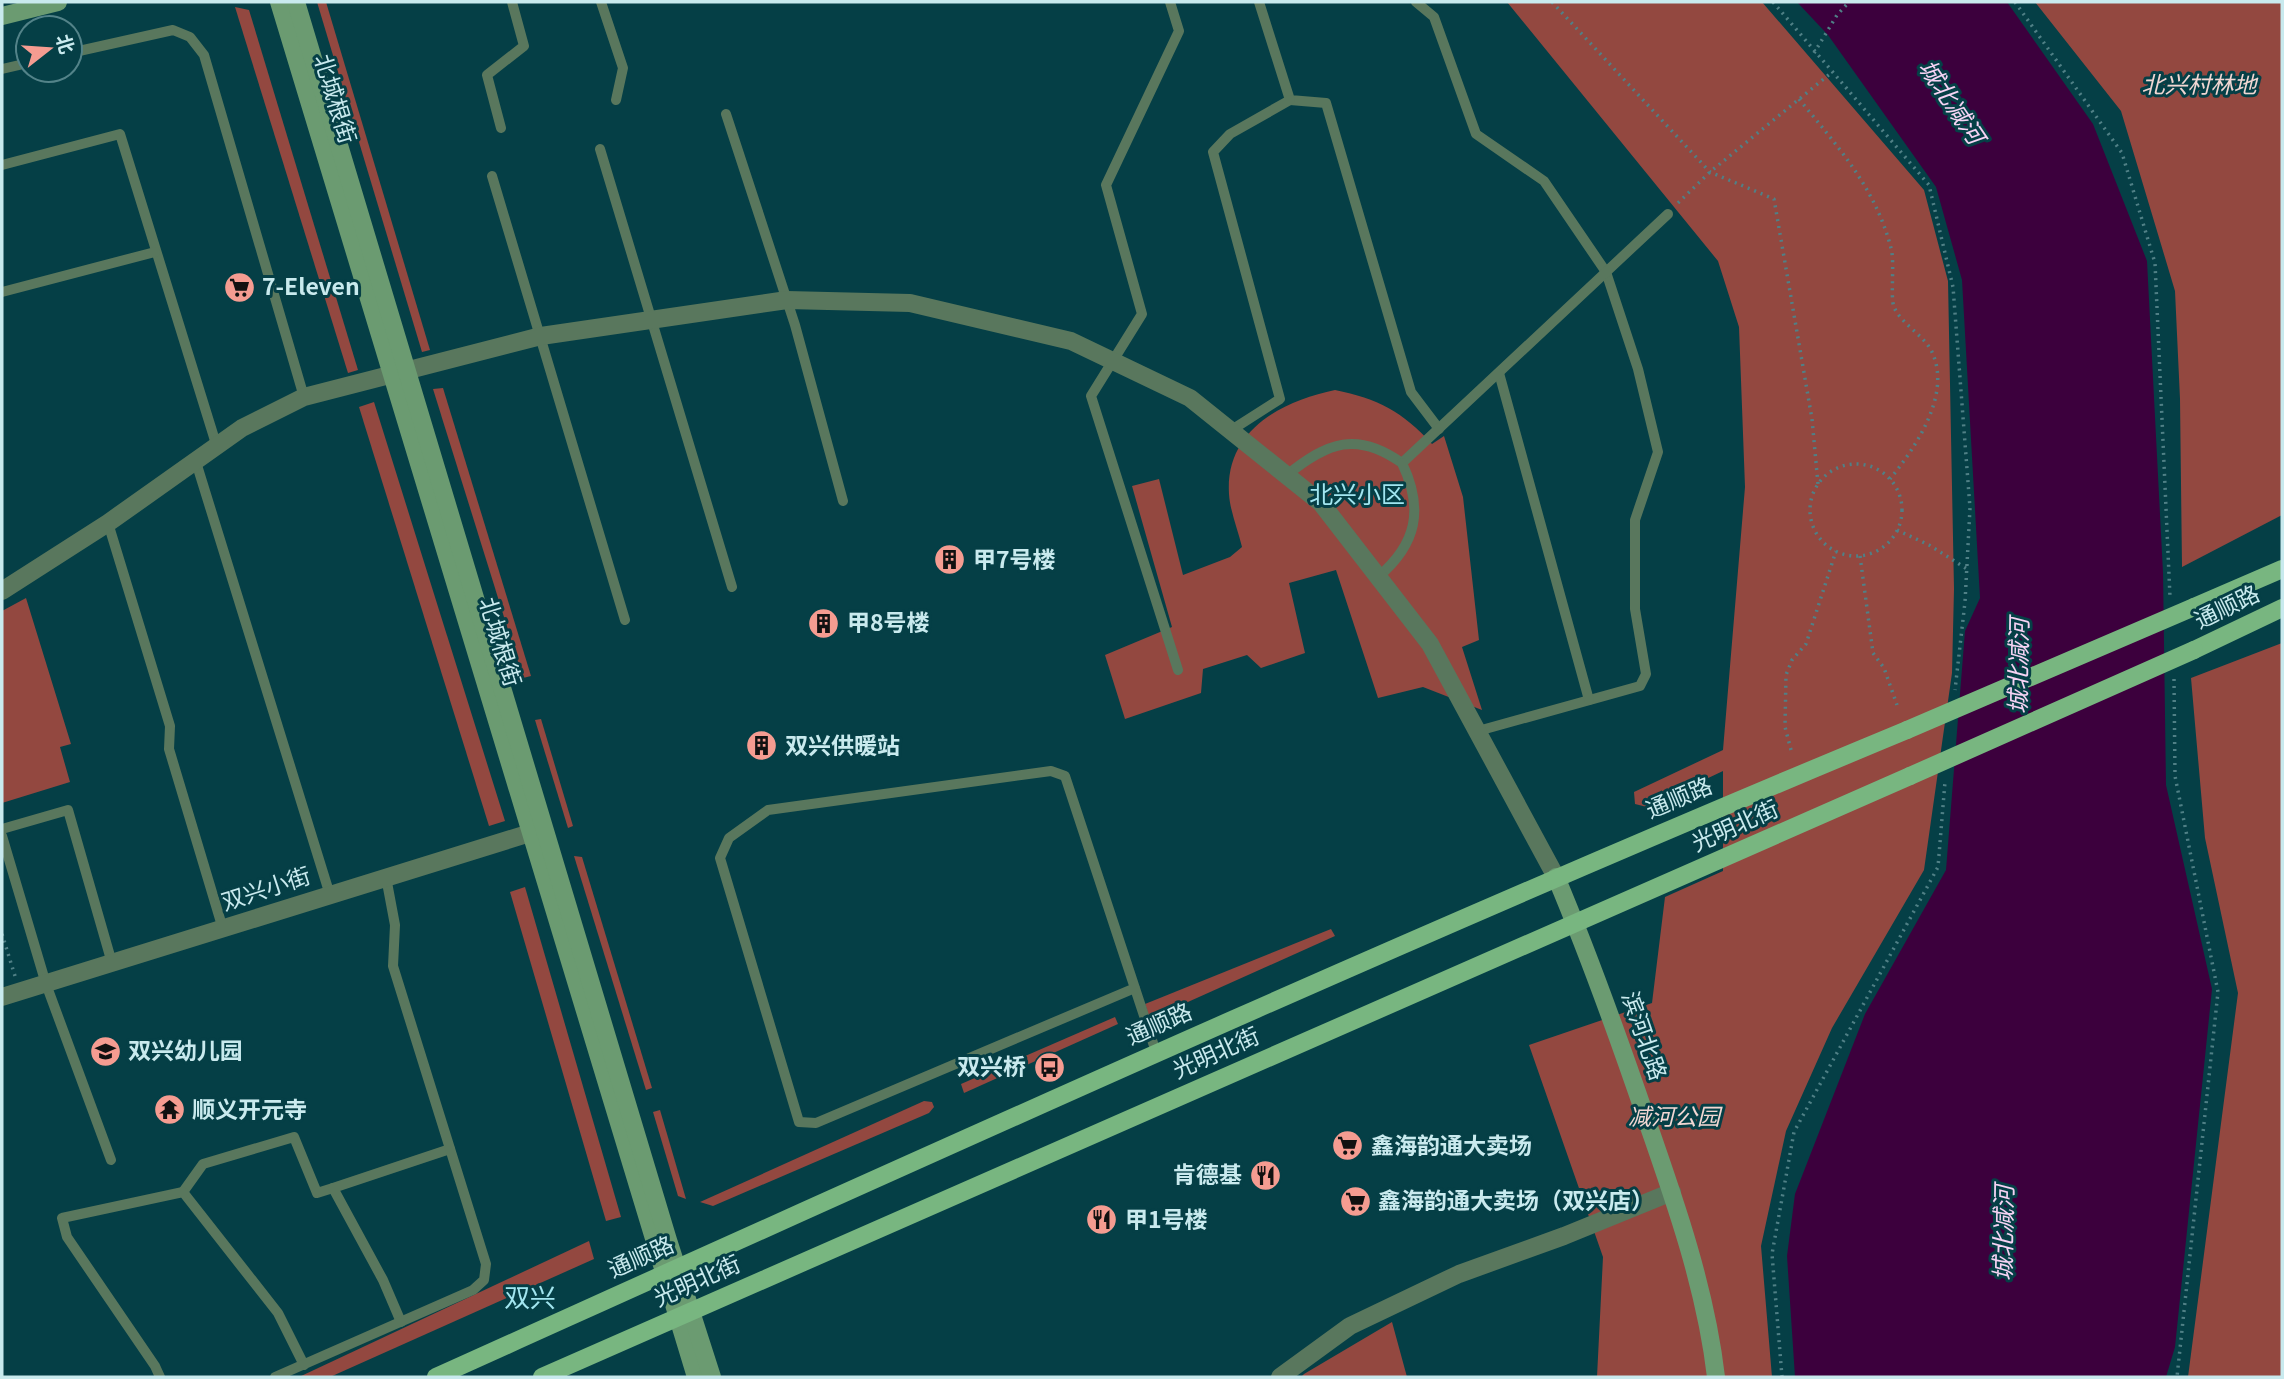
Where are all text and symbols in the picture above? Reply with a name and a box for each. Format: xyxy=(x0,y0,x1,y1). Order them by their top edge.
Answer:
north arrow xyxy=(14,14,84,84)
text: 北 xyxy=(51,31,82,57)
street label: 北城根街 xyxy=(307,49,367,147)
water label: 城北减河 xyxy=(1912,51,1997,153)
park label: 北兴村林地 xyxy=(2142,66,2259,100)
place label: 7-Eleven xyxy=(262,268,360,302)
supermarket icon: 7-Eleven xyxy=(222,270,256,304)
district label: 北兴小区 xyxy=(1309,475,1405,510)
place label: 甲7号楼 xyxy=(973,541,1056,575)
building icon: 甲7号楼 xyxy=(933,543,967,577)
street label: 通顺路 xyxy=(2188,575,2265,636)
street label: 北城根街 xyxy=(472,592,532,690)
place label: 甲8号楼 xyxy=(847,604,930,638)
building icon: 甲8号楼 xyxy=(807,606,841,640)
water label: 城北减河 xyxy=(1998,614,2035,714)
place label: 双兴供暖站 xyxy=(785,727,900,761)
building icon: 双兴供暖站 xyxy=(745,729,779,763)
street label: 通顺路 xyxy=(1640,767,1717,825)
street label: 光明北街 xyxy=(1685,790,1783,858)
street label: 双兴小街 xyxy=(216,857,314,917)
street label: 滨河北路 xyxy=(1615,986,1677,1084)
street label: 通顺路 xyxy=(1120,993,1197,1052)
street label: 光明北街 xyxy=(1166,1017,1264,1085)
place label: 双兴幼儿园 xyxy=(128,1032,243,1066)
school or university icon: 双兴幼儿园 xyxy=(88,1034,122,1068)
place label: 双兴桥 xyxy=(957,1048,1026,1082)
bus stop icon: 双兴桥 xyxy=(1032,1050,1066,1084)
place label: 顺义开元寺 xyxy=(192,1091,307,1125)
temple icon: 顺义开元寺 xyxy=(152,1093,186,1127)
park label: 减河公园 xyxy=(1628,1098,1723,1132)
place label: 鑫海韵通大卖场 xyxy=(1371,1127,1532,1161)
supermarket icon: 鑫海韵通大卖场 xyxy=(1331,1129,1365,1163)
place label: 肯德基 xyxy=(1173,1156,1242,1190)
restaurant icon: 肯德基 xyxy=(1248,1158,1282,1192)
water label: 城北减河 xyxy=(1983,1181,2020,1281)
place label: 鑫海韵通大卖场（双兴店） xyxy=(1378,1182,1654,1216)
supermarket icon: 鑫海韵通大卖场（双兴店） xyxy=(1338,1184,1372,1218)
place label: 甲1号楼 xyxy=(1125,1201,1208,1235)
restaurant icon: 甲1号楼 xyxy=(1085,1203,1119,1237)
street label: 通顺路 xyxy=(602,1226,679,1285)
street label: 光明北街 xyxy=(647,1245,745,1313)
district label: 双兴 xyxy=(504,1277,556,1314)

